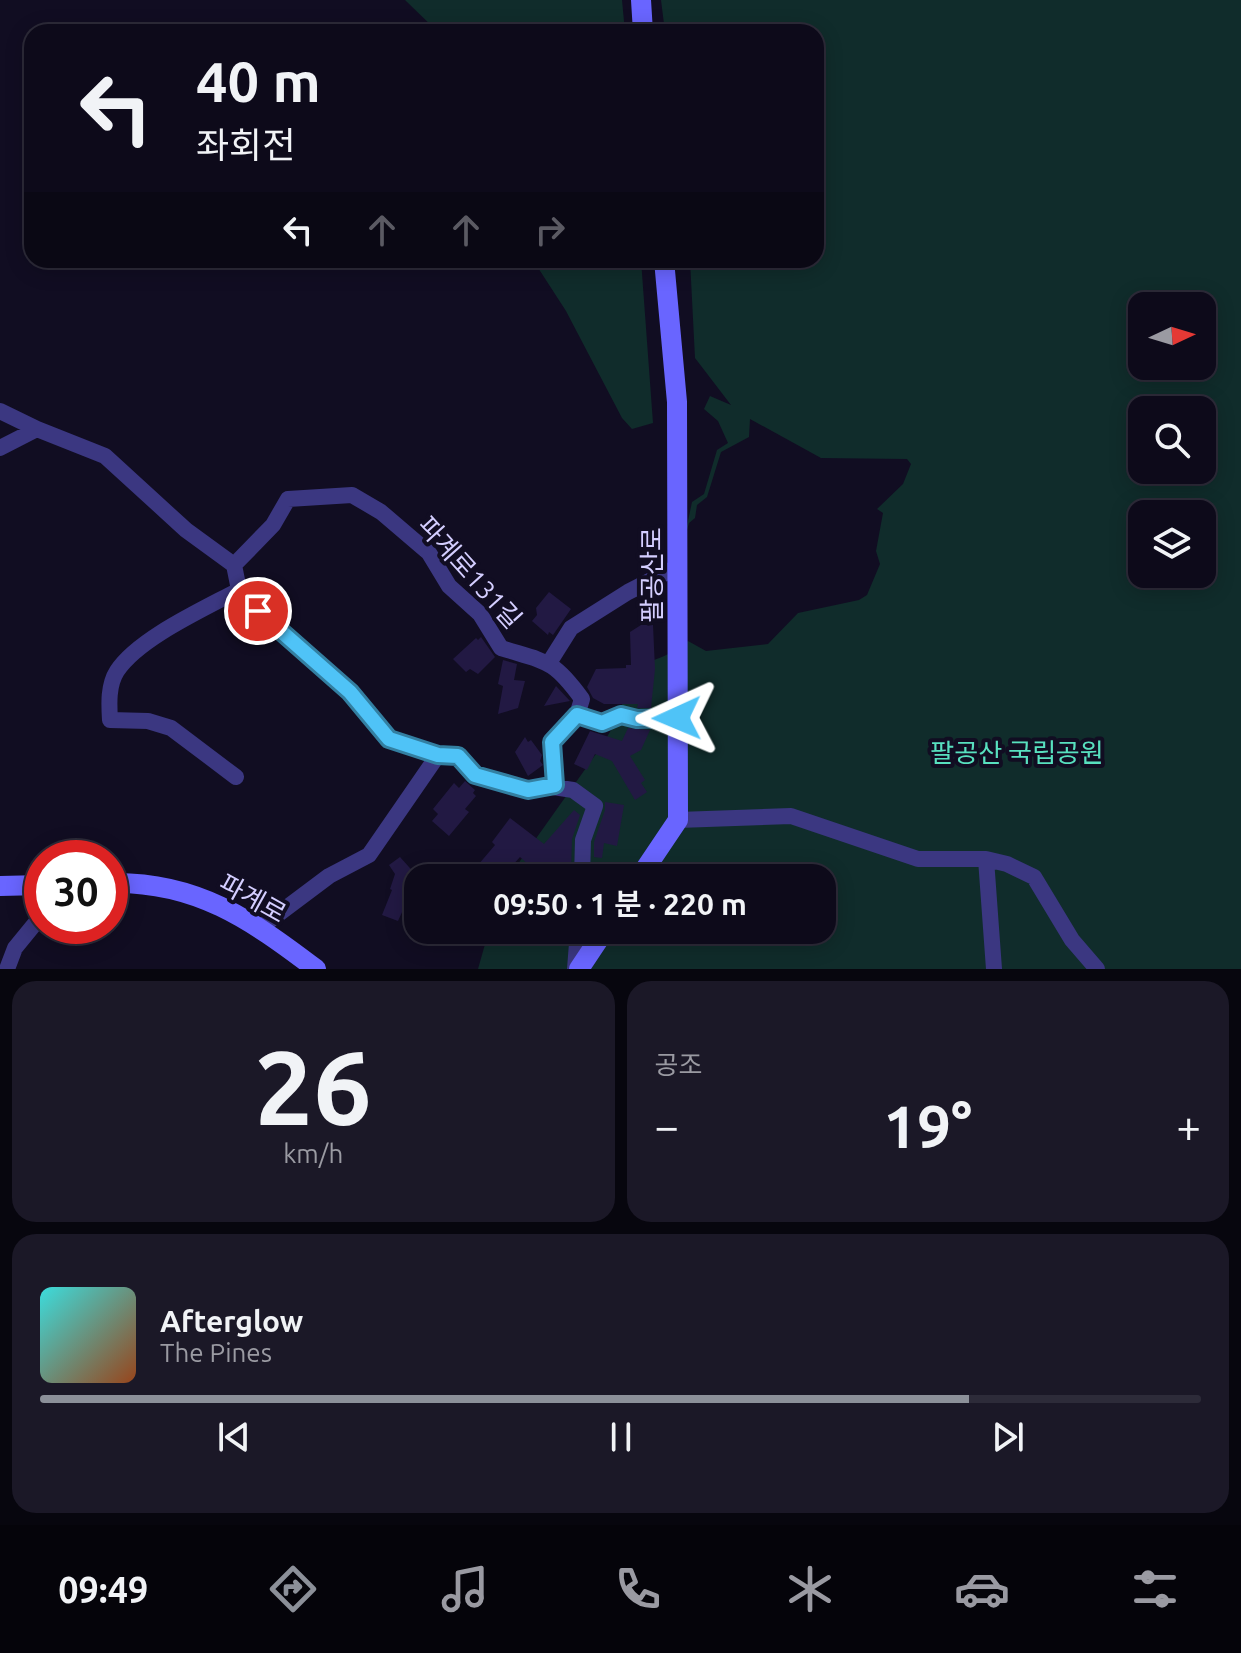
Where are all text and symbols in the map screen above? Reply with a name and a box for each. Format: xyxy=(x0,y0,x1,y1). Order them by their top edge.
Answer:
text: 40 m xyxy=(196,50,321,113)
icon: left xyxy=(64,56,168,160)
text: 좌회전 xyxy=(196,124,295,165)
icon: left xyxy=(276,208,320,252)
icon: ahead xyxy=(360,208,404,252)
icon: ahead xyxy=(444,208,488,252)
icon: right xyxy=(528,208,572,252)
north arrow xyxy=(1128,292,1216,380)
map controls xyxy=(1128,292,1216,588)
button: search xyxy=(1128,396,1216,484)
button: layers xyxy=(1128,500,1216,588)
street label: 파계로131길 xyxy=(412,510,528,634)
street label: 팔공산로 xyxy=(637,527,666,623)
pin xyxy=(224,577,292,645)
icon: arrive xyxy=(236,589,280,633)
position arrow xyxy=(635,676,719,760)
park label: 팔공산 국립공원 xyxy=(930,738,1104,767)
speed limit sign: 30 xyxy=(24,840,128,944)
street label: 파계로 xyxy=(215,868,291,928)
text: 09:50 · 1 분 · 220 m xyxy=(493,887,747,921)
text: 26 xyxy=(255,1028,372,1145)
text: 공조 xyxy=(655,1050,702,1079)
text: 19° xyxy=(883,1092,972,1159)
text: − xyxy=(655,1101,679,1150)
text: + xyxy=(1176,1101,1201,1150)
text: km/h xyxy=(283,1139,343,1168)
text: Afterglow xyxy=(160,1304,303,1338)
text: The Pines xyxy=(160,1338,272,1367)
icon: previous xyxy=(212,1415,256,1459)
icon: pause xyxy=(599,1415,643,1459)
icon: next xyxy=(986,1415,1030,1459)
icon: directions xyxy=(265,1561,321,1617)
icon: music xyxy=(437,1561,493,1617)
icon: phone xyxy=(610,1561,666,1617)
icon: climate xyxy=(782,1561,838,1617)
icon: car xyxy=(954,1561,1010,1617)
icon: filters xyxy=(1127,1561,1183,1617)
text: 09:49 xyxy=(58,1569,148,1610)

